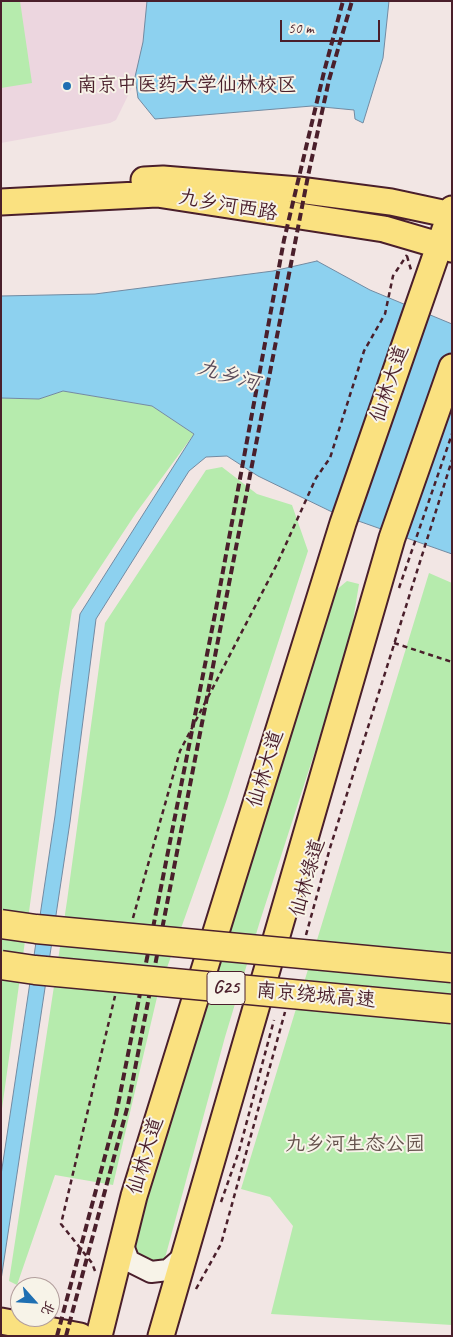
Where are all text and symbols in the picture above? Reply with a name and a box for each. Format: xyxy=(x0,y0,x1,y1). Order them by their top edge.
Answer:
scale bar xyxy=(283,10,383,42)
text: 50 m xyxy=(288,19,314,38)
place label: 南京中医药大学仙林校区 xyxy=(77,74,297,98)
marker: 南京中医药大学仙林校区 xyxy=(61,80,73,92)
street label: 九乡河西路 xyxy=(177,185,279,227)
street label: 仙林大道 xyxy=(366,342,414,426)
water label: 九乡河 xyxy=(194,355,262,397)
street label: 仙林大道 xyxy=(243,727,289,811)
street label: 仙林绿道 xyxy=(285,836,331,920)
road number: G25 xyxy=(207,971,245,1004)
street label: 南京绕城高速 xyxy=(255,979,377,1013)
street label: 仙林大道 xyxy=(123,1114,169,1198)
park label: 九乡河生态公园 xyxy=(285,1133,425,1157)
north arrow xyxy=(10,1277,60,1327)
text: 北 xyxy=(37,1298,59,1318)

